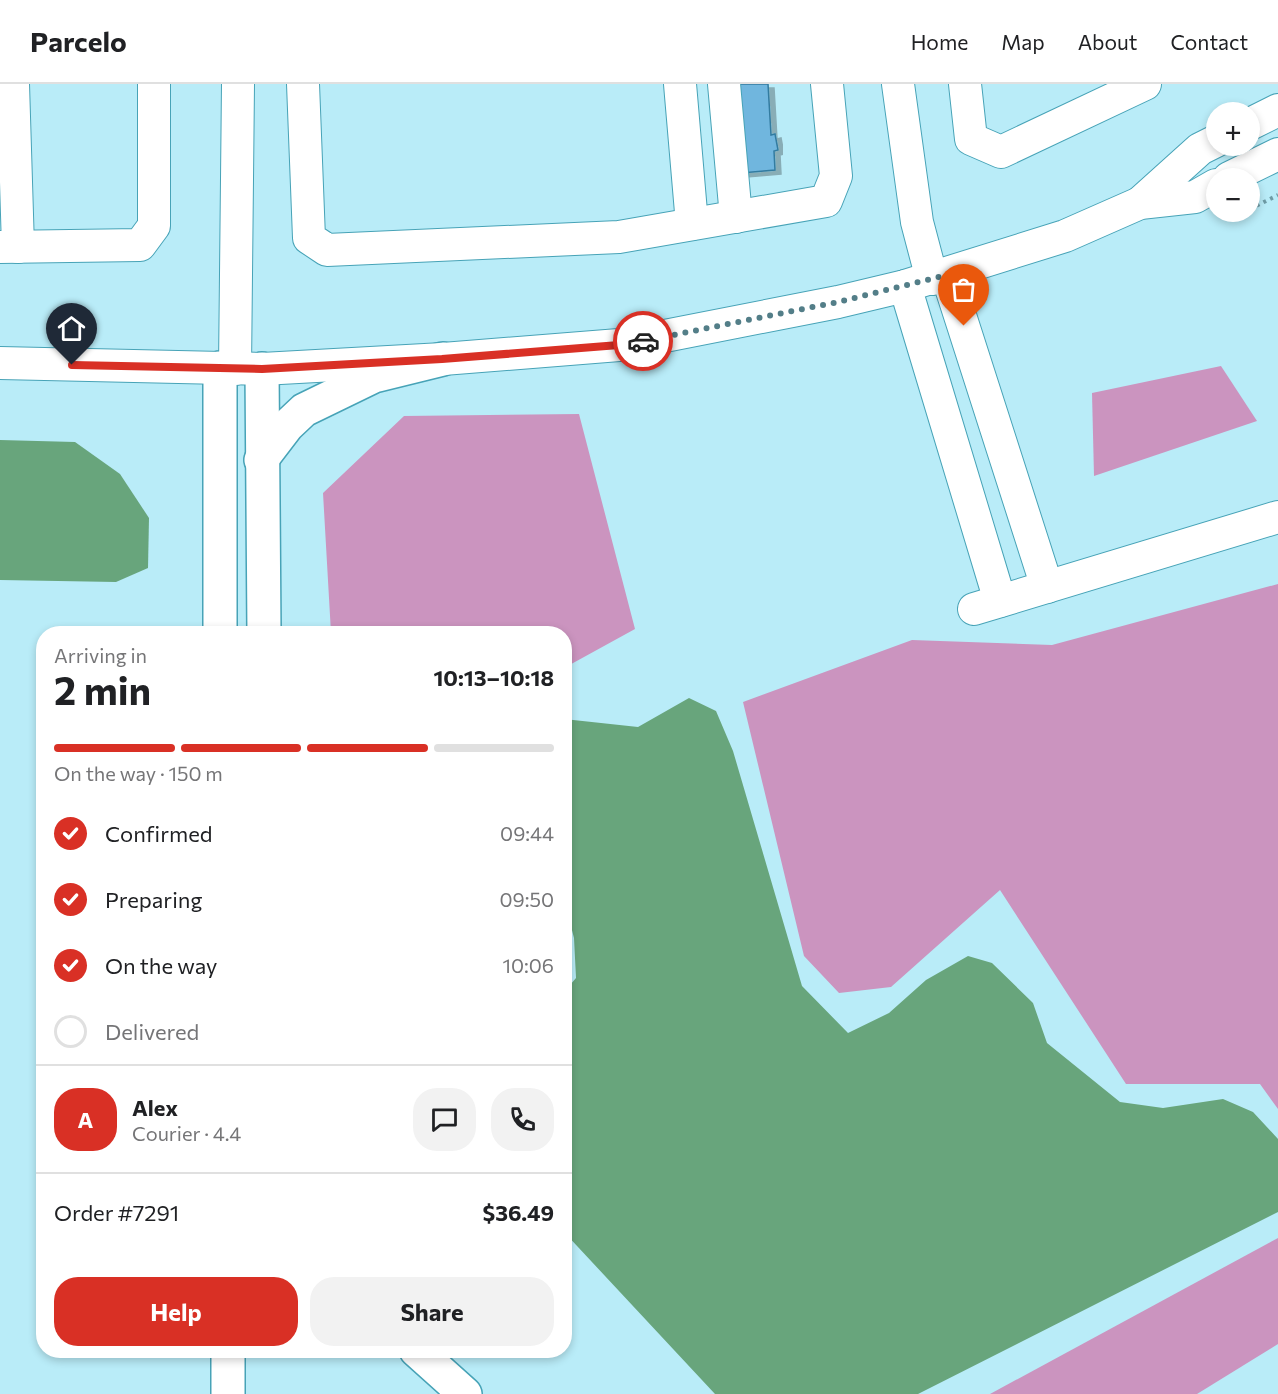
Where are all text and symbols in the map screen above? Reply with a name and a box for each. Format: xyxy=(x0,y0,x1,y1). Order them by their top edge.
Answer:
text: Parcelo xyxy=(30,24,127,58)
text: Home xyxy=(911,29,968,54)
text: Map xyxy=(1001,29,1045,54)
text: About xyxy=(1078,29,1137,54)
text: Contact xyxy=(1170,29,1248,54)
map controls xyxy=(1206,102,1260,222)
button: + xyxy=(1206,102,1260,156)
button: − xyxy=(1206,168,1260,222)
pin xyxy=(938,264,989,326)
icon: bag xyxy=(947,273,980,306)
pin xyxy=(46,303,97,365)
courier xyxy=(613,311,673,371)
icon: home xyxy=(55,312,88,345)
icon: car xyxy=(627,325,660,358)
text: Arriving in xyxy=(54,643,147,667)
text: 10:13–10:18 xyxy=(433,664,554,691)
text: 2 min xyxy=(54,665,151,713)
text: On the way · 150 m xyxy=(54,761,223,785)
icon: check xyxy=(54,817,87,850)
text: Confirmed xyxy=(105,820,212,847)
text: 09:44 xyxy=(500,821,554,845)
icon: check xyxy=(54,883,87,916)
text: Preparing xyxy=(105,886,202,913)
text: 09:50 xyxy=(500,887,554,911)
icon: check xyxy=(54,949,87,982)
text: On the way xyxy=(105,952,217,979)
text: 10:06 xyxy=(502,953,554,977)
text: Delivered xyxy=(105,1018,199,1045)
button: chat xyxy=(413,1088,476,1151)
button: phone xyxy=(491,1088,554,1151)
text: Alex xyxy=(132,1094,178,1121)
text: A xyxy=(78,1106,93,1133)
text: Courier · 4.4 xyxy=(132,1121,241,1145)
text: Order #7291 xyxy=(54,1199,179,1226)
text: $36.49 xyxy=(483,1199,554,1226)
button: Help xyxy=(54,1277,298,1346)
button: Share xyxy=(310,1277,554,1346)

